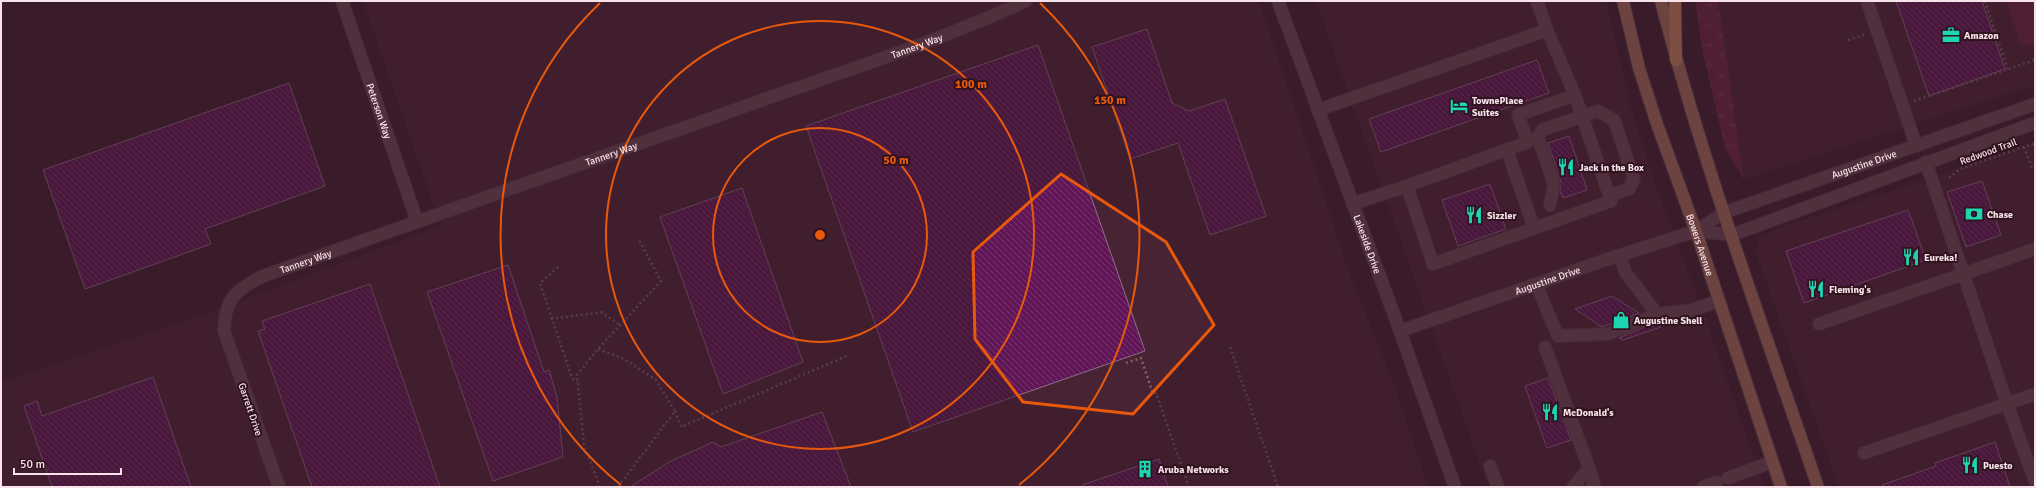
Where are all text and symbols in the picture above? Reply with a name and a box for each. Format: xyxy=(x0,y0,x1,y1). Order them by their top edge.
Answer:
office icon: Amazon xyxy=(1941,25,1961,45)
place label: Amazon xyxy=(1964,30,1999,42)
street label: Tannery Way xyxy=(890,31,945,62)
text: 100 m xyxy=(955,77,987,92)
street label: Peterson Way xyxy=(364,82,394,141)
text: 150 m xyxy=(1094,93,1126,108)
place label: TownePlace Suites xyxy=(1472,95,1523,119)
hotel icon: TownePlace Suites xyxy=(1449,96,1469,116)
street label: Redwood Trail xyxy=(1958,136,2019,168)
street label: Tannery Way xyxy=(584,140,639,169)
street label: Augustine Drive xyxy=(1830,148,1898,182)
text: 50 m xyxy=(883,153,909,168)
restaurant icon: Jack in the Box xyxy=(1556,157,1576,177)
place label: Jack in the Box xyxy=(1579,162,1644,174)
bank icon: Chase xyxy=(1964,204,1984,224)
restaurant icon: Sizzler xyxy=(1464,205,1484,225)
place label: Chase xyxy=(1987,209,2013,221)
place label: Sizzler xyxy=(1487,210,1517,222)
street label: Bowers Avenue xyxy=(1683,212,1716,278)
street label: Lakeside Drive xyxy=(1350,213,1383,275)
centre of rings xyxy=(813,228,827,242)
street label: Tannery Way xyxy=(278,247,334,277)
restaurant icon: Eureka! xyxy=(1901,247,1921,267)
place label: Eureka! xyxy=(1924,252,1957,264)
street label: Augustine Drive xyxy=(1514,264,1582,298)
restaurant icon: Fleming's xyxy=(1806,279,1826,299)
place label: Fleming's xyxy=(1829,284,1872,296)
shop icon: Augustine Shell xyxy=(1611,310,1631,330)
place label: Augustine Shell xyxy=(1634,315,1703,327)
street label: Garrett Drive xyxy=(235,381,265,437)
restaurant icon: McDonald's xyxy=(1540,402,1560,422)
place label: McDonald's xyxy=(1563,407,1614,419)
scale bar xyxy=(14,450,121,476)
restaurant icon: Puesto xyxy=(1960,455,1980,475)
text: 50 m xyxy=(20,457,45,472)
building icon: Aruba Networks xyxy=(1135,459,1155,479)
place label: Puesto xyxy=(1983,460,2013,472)
place label: Aruba Networks xyxy=(1158,464,1229,476)

